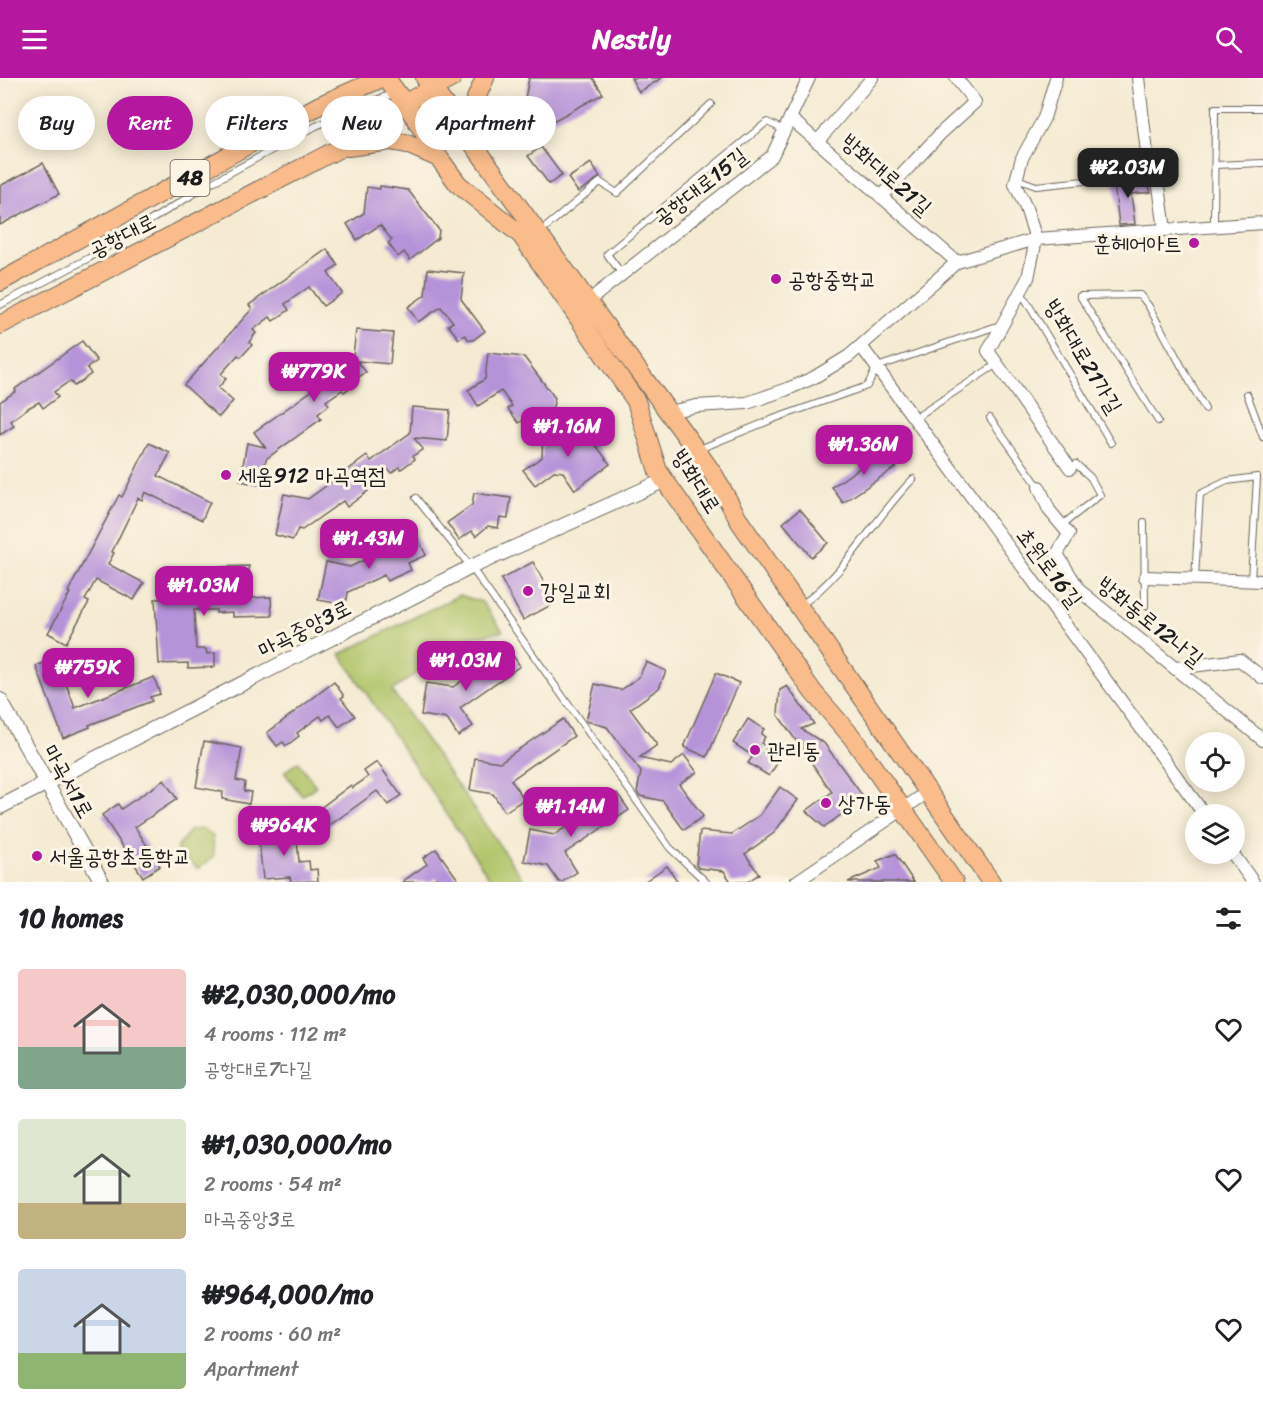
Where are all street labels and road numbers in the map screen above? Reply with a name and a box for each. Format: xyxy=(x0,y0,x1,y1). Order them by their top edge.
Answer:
street label: 방화대로21길 xyxy=(832,123,941,226)
street label: 공항대로15길 xyxy=(644,137,756,236)
road number: 48 xyxy=(170,160,210,196)
street label: 공항대로 xyxy=(82,202,163,269)
street label: 방화대로21가길 xyxy=(1034,291,1133,422)
street label: 방화대로 xyxy=(661,441,732,522)
street label: 초원로16길 xyxy=(1006,519,1093,616)
street label: 방화동로12나길 xyxy=(1089,566,1213,677)
street label: 마곡중앙3로 xyxy=(251,588,358,669)
street label: 마곡서1로 xyxy=(32,737,105,826)

